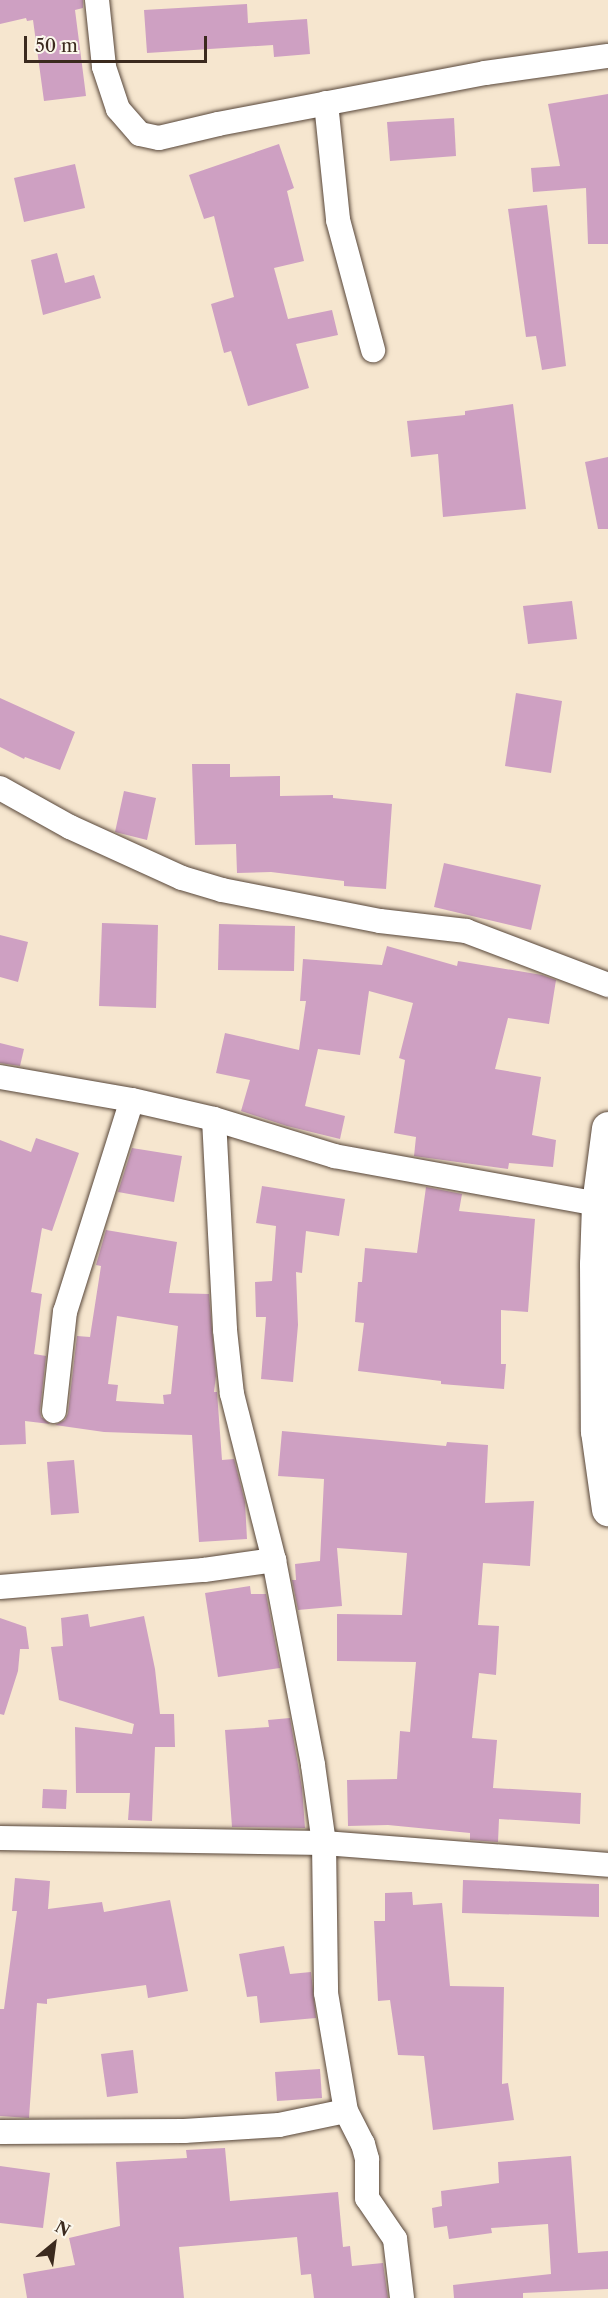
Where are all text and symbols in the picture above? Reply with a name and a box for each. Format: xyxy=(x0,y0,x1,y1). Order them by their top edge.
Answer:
scale bar xyxy=(27,24,210,62)
text: 50 m xyxy=(35,35,78,57)
north arrow xyxy=(24,2214,84,2274)
text: N xyxy=(52,2216,74,2240)

